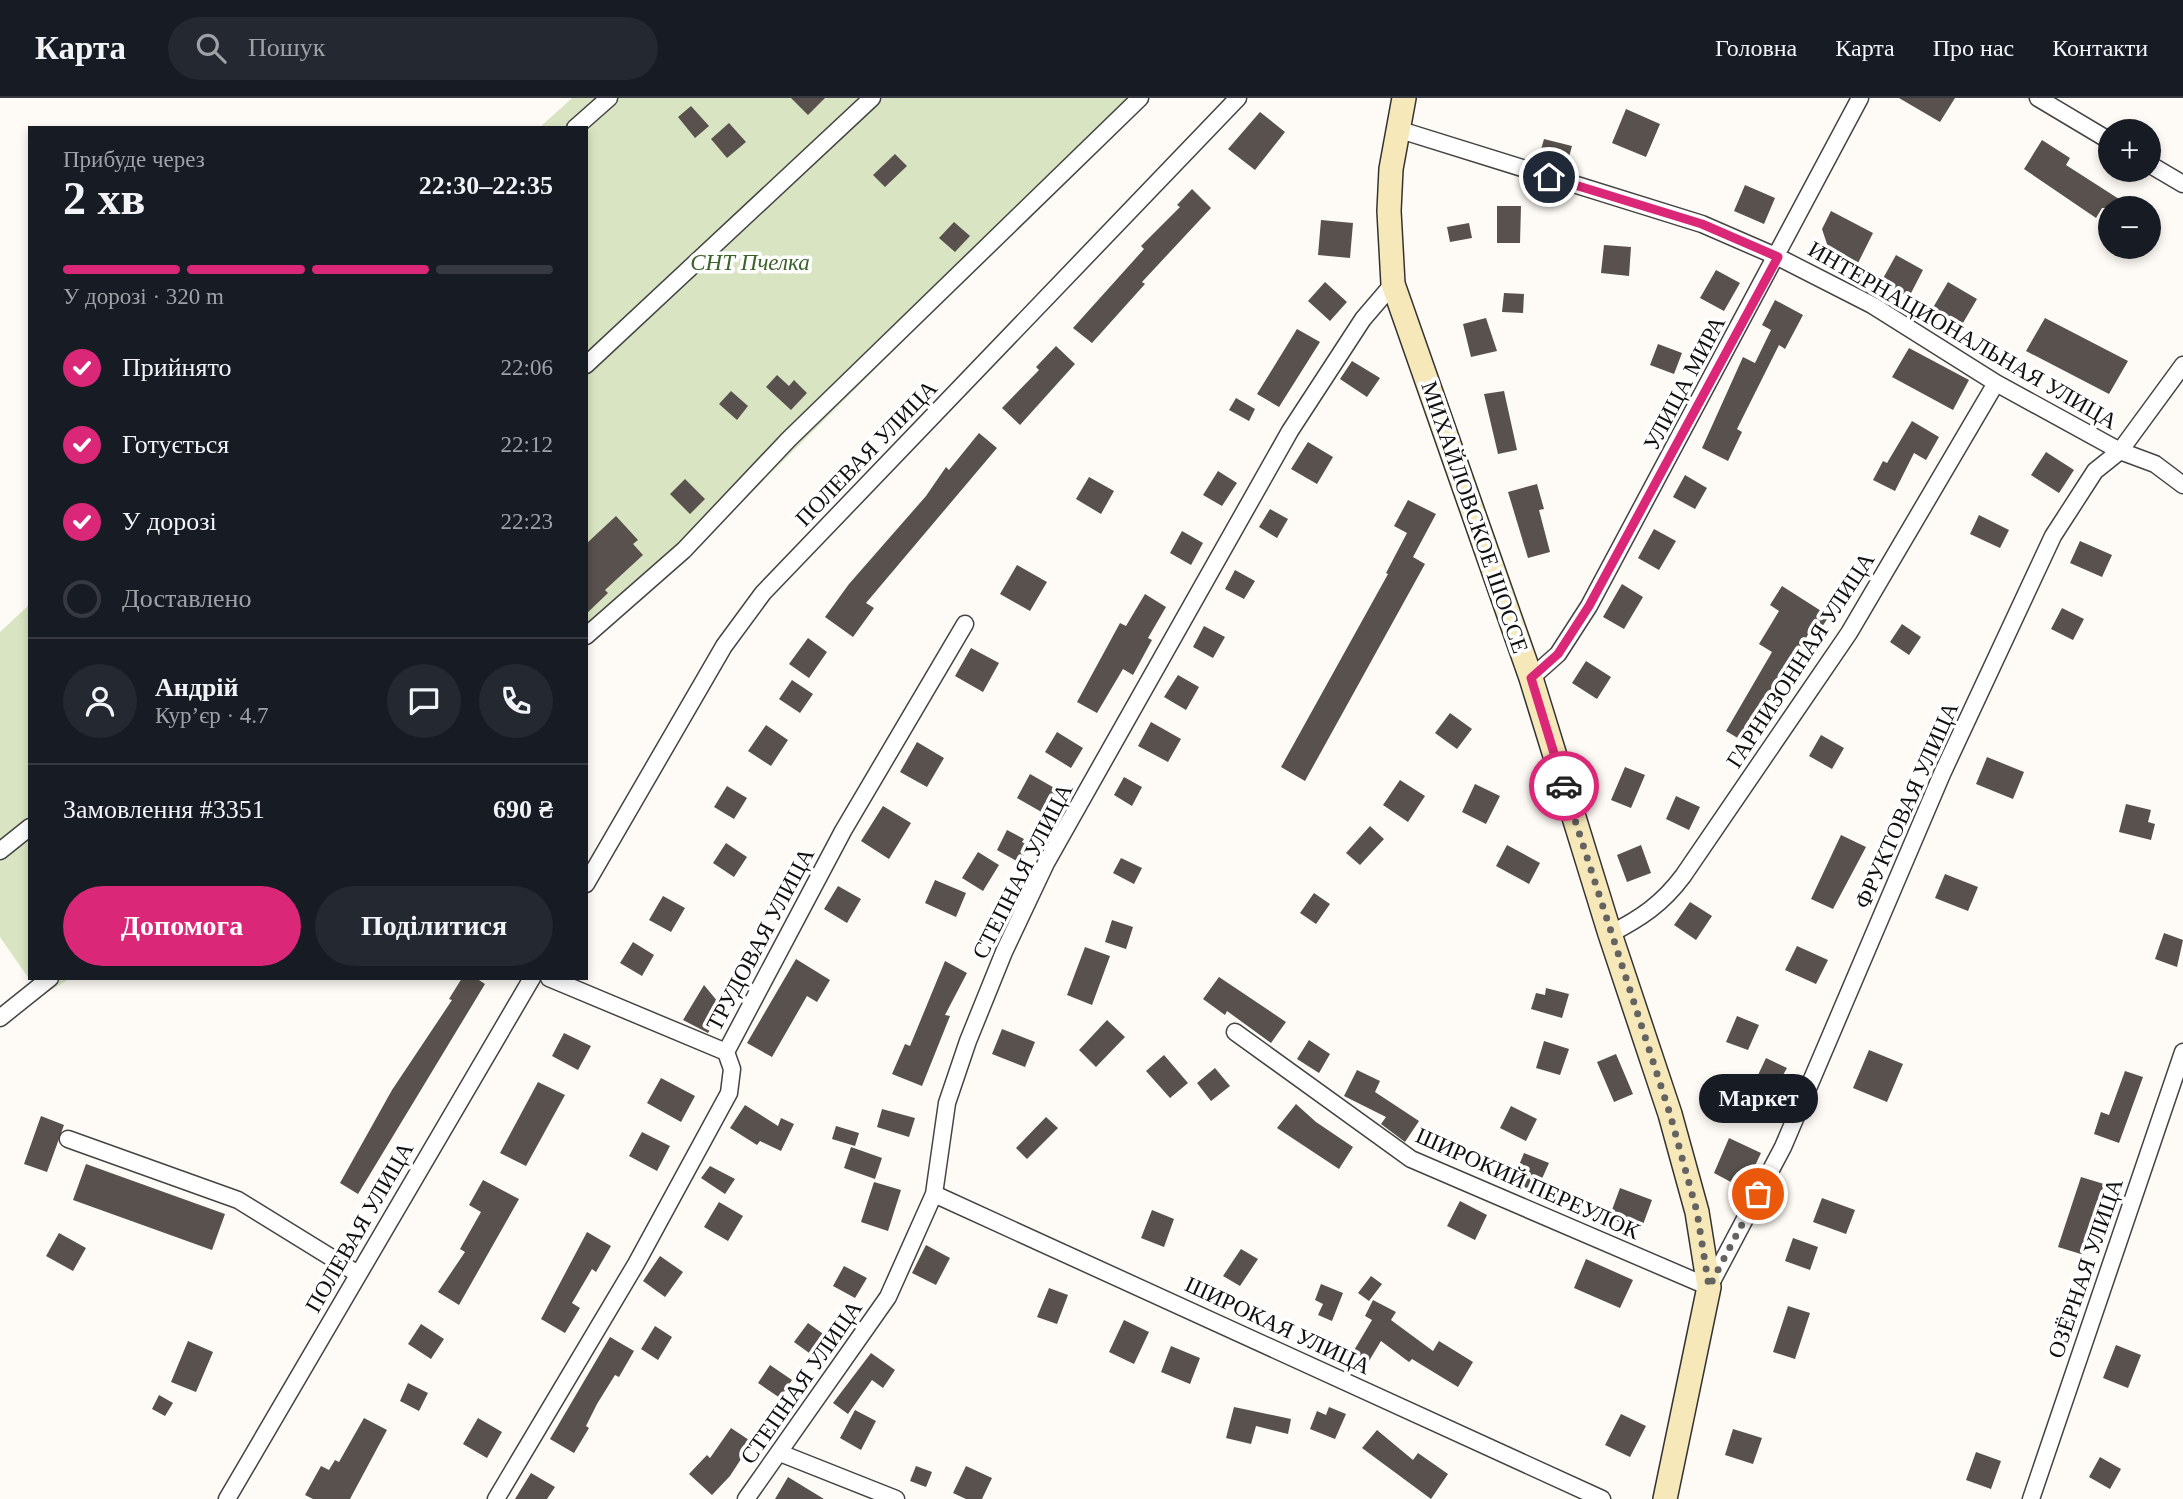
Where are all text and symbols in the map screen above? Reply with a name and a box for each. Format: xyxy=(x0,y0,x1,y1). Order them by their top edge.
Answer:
search box xyxy=(168,17,658,80)
icon: search xyxy=(192,29,230,67)
text: Карта xyxy=(35,30,126,66)
text: Пошук xyxy=(248,33,325,62)
text: Головна xyxy=(1715,35,1797,61)
text: Карта xyxy=(1835,35,1895,61)
text: Про нас xyxy=(1933,35,2014,61)
text: Контакти xyxy=(2052,35,2148,61)
map controls xyxy=(2098,119,2161,259)
button: + xyxy=(2098,119,2161,182)
text: Прибуде через xyxy=(63,147,205,172)
pin xyxy=(1519,147,1579,207)
icon: home xyxy=(1530,158,1568,196)
text: 22:30–22:35 xyxy=(419,171,553,200)
text: 2 хв xyxy=(63,173,145,224)
button: − xyxy=(2098,196,2161,259)
street label: ИНТЕРНАЦИОНАЛЬНАЯ УЛИЦА xyxy=(1804,236,2122,435)
park label: СНТ Пчелка xyxy=(690,250,810,275)
text: У дорозі · 320 m xyxy=(63,284,224,309)
street label: УЛИЦА МИРА xyxy=(1639,312,1730,455)
icon: check xyxy=(63,349,101,387)
text: Прийнято xyxy=(122,353,232,382)
text: 22:06 xyxy=(501,355,553,380)
street label: ПОЛЕВАЯ УЛИЦА xyxy=(791,375,942,531)
street label: МИХАЙЛОВСКОЕ ШОССЕ xyxy=(1416,378,1533,656)
icon: check xyxy=(63,426,101,464)
text: Готується xyxy=(122,430,229,459)
text: 22:12 xyxy=(501,432,553,457)
icon: check xyxy=(63,503,101,541)
text: У дорозі xyxy=(122,507,217,536)
text: 22:23 xyxy=(501,509,553,534)
street label: ГАРНИЗОННАЯ УЛИЦА xyxy=(1721,548,1880,773)
text: Доставлено xyxy=(122,584,252,613)
button: person xyxy=(63,664,137,738)
button: chat xyxy=(387,664,461,738)
button: phone xyxy=(479,664,553,738)
text: Андрій xyxy=(155,673,239,702)
street label: ФРУКТОВАЯ УЛИЦА xyxy=(1850,698,1963,912)
text: Кур’єр · 4.7 xyxy=(155,703,269,728)
courier xyxy=(1529,751,1599,821)
icon: car xyxy=(1545,767,1583,805)
street label: СТЕПНАЯ УЛИЦА xyxy=(967,779,1078,963)
text: Замовлення #3351 xyxy=(63,795,265,824)
text: 690 ₴ xyxy=(493,795,553,824)
street label: ТРУДОВАЯ УЛИЦА xyxy=(702,843,819,1035)
button: Допомога xyxy=(63,886,301,966)
button: Поділитися xyxy=(315,886,553,966)
callout: Маркет xyxy=(1698,1075,1817,1124)
text: Маркет xyxy=(1718,1086,1799,1111)
street label: ШИРОКИЙ ПЕРЕУЛОК xyxy=(1412,1123,1644,1244)
street label: ПОЛЕВАЯ УЛИЦА xyxy=(300,1137,419,1317)
pin xyxy=(1728,1164,1788,1224)
icon: bag xyxy=(1739,1175,1777,1213)
street label: ОЗЁРНАЯ УЛИЦА xyxy=(2043,1175,2128,1361)
street label: ШИРОКАЯ УЛИЦА xyxy=(1181,1272,1375,1380)
street label: СТЕПНАЯ УЛИЦА xyxy=(736,1296,867,1469)

